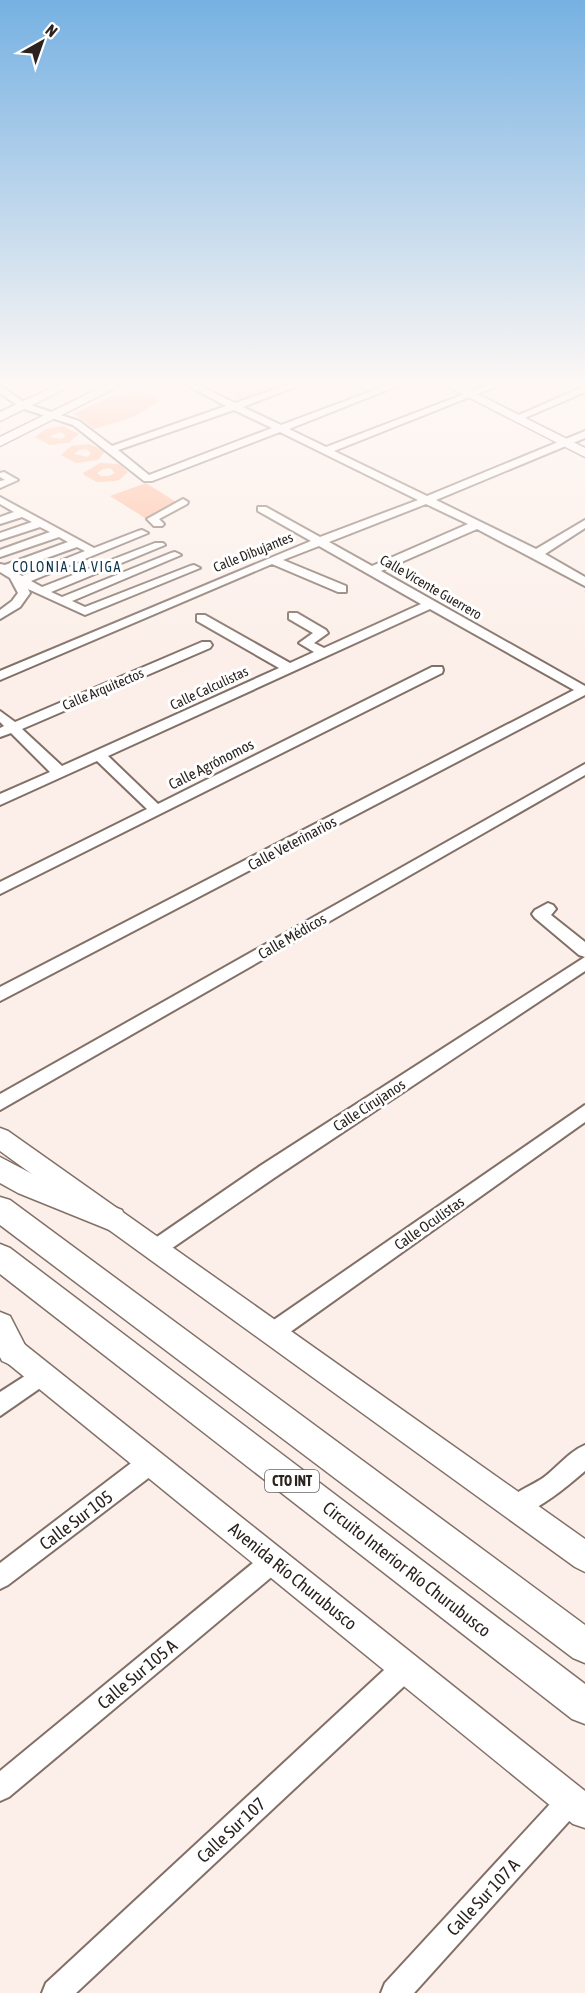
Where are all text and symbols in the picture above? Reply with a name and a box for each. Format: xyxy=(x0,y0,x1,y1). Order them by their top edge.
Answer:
north arrow xyxy=(12,12,72,72)
text: N xyxy=(42,21,61,40)
street label: Calle Dibujantes xyxy=(211,529,295,575)
street label: Calle Vicente Guerrero xyxy=(377,551,485,623)
district label: COLONIA LA VIGA xyxy=(12,559,122,575)
street label: Calle Calculistas xyxy=(168,663,251,713)
street label: Calle Arquitectos xyxy=(60,665,146,713)
street label: Calle Agrónomos xyxy=(166,735,256,793)
street label: Calle Veterinarios xyxy=(245,813,339,873)
street label: Calle Médicos xyxy=(255,910,329,962)
street label: Calle Cirujanos xyxy=(330,1075,408,1135)
street label: Calle Oculistas xyxy=(391,1193,467,1253)
road number: CTO INT xyxy=(265,1470,319,1492)
street label: Calle Sur 105 xyxy=(35,1486,117,1554)
street label: Circuito Interior Río Churubusco xyxy=(319,1497,495,1641)
street label: Avenida Río Churubusco xyxy=(225,1518,361,1634)
street label: Calle Sur 105 A xyxy=(93,1635,181,1713)
street label: Calle Sur 107 xyxy=(192,1793,270,1867)
street label: Calle Sur 107 A xyxy=(442,1854,524,1940)

